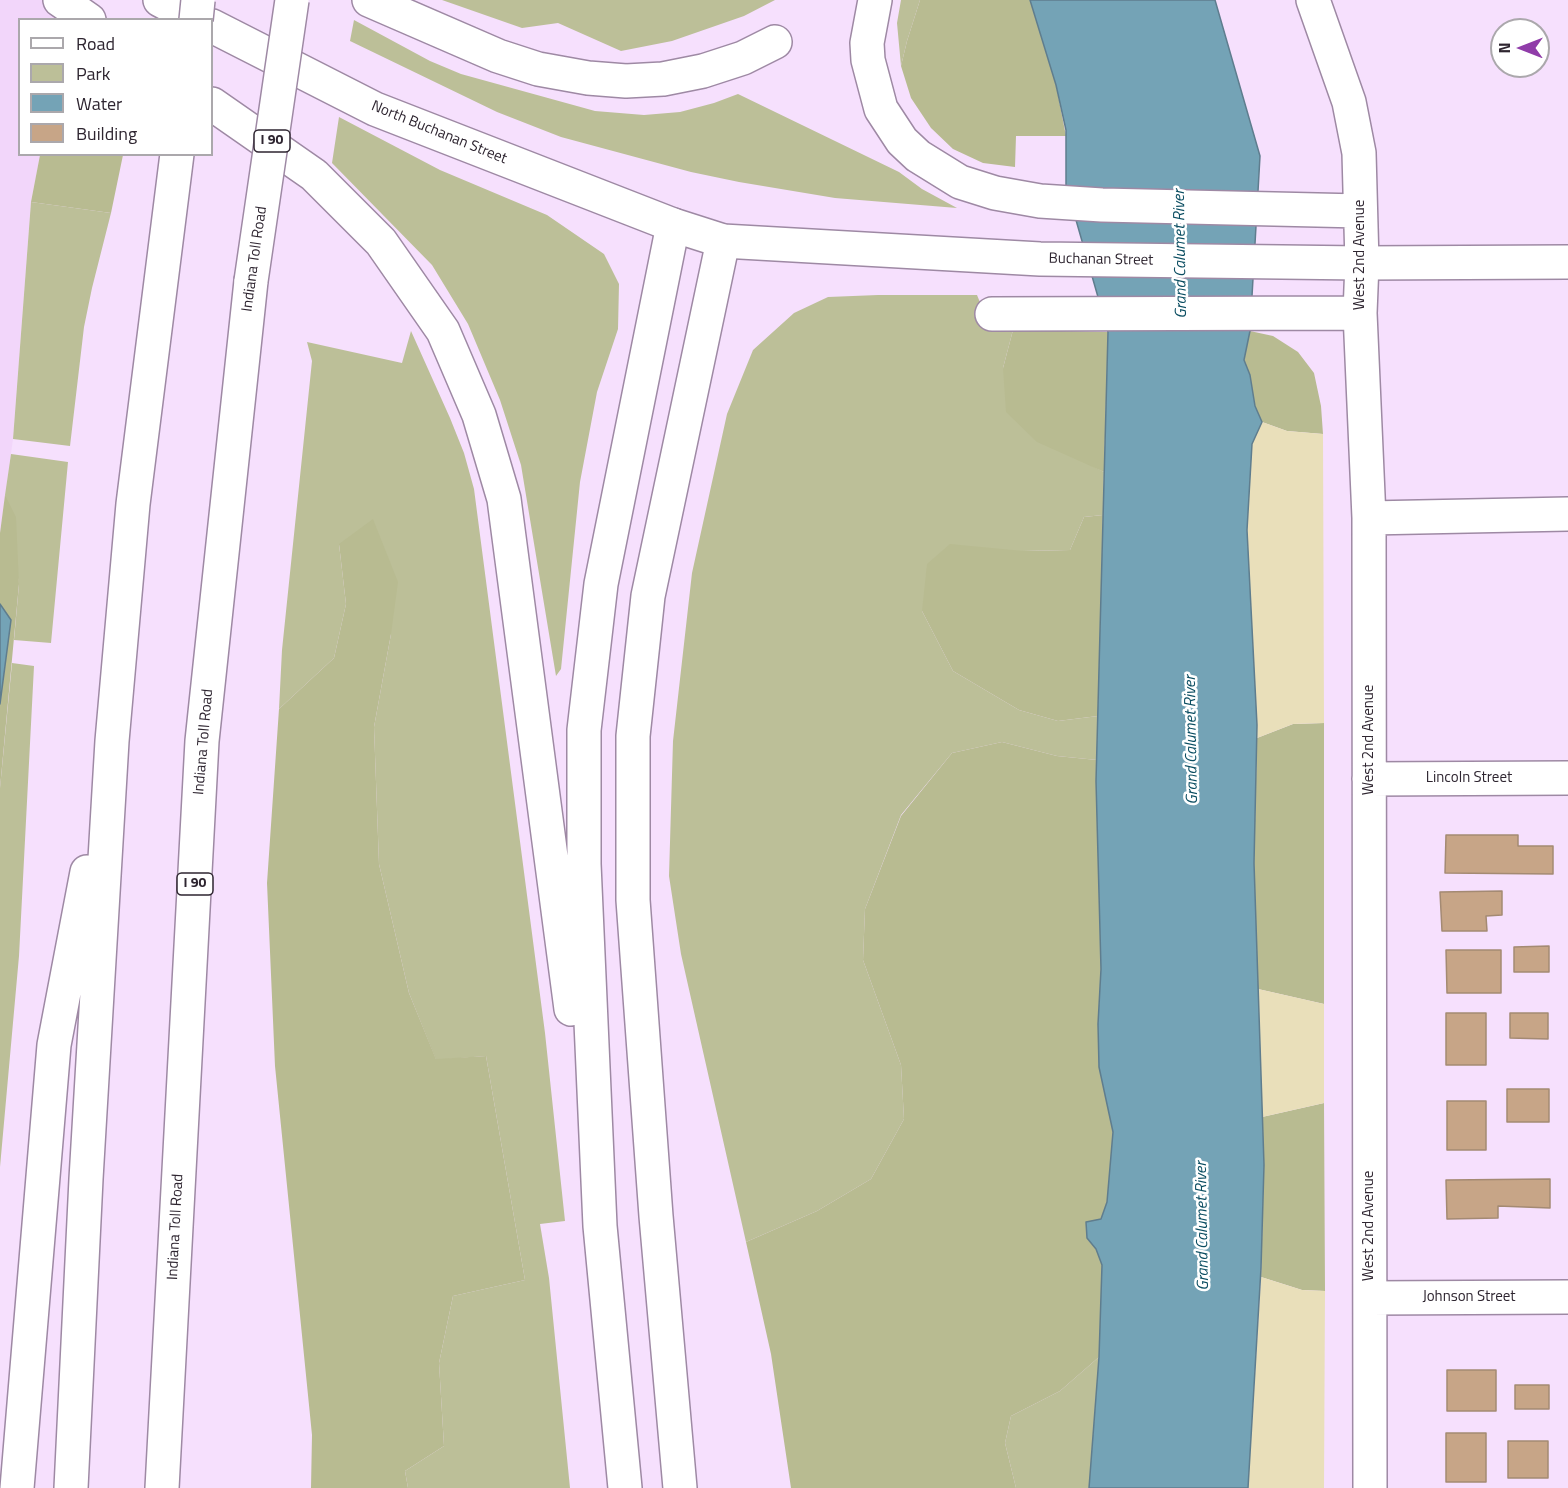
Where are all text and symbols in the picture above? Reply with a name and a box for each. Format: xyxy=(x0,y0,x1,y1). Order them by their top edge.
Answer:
legend xyxy=(18,18,213,156)
north arrow xyxy=(1490,18,1550,78)
text: Road xyxy=(76,30,115,57)
text: N xyxy=(1492,42,1516,54)
text: Park xyxy=(76,60,110,87)
text: Water xyxy=(76,90,122,117)
street label: North Buchanan Street xyxy=(369,98,509,168)
text: Building xyxy=(76,120,137,147)
road number: I 90 xyxy=(254,130,290,152)
water label: Grand Calumet River xyxy=(1170,189,1192,319)
street label: West 2nd Avenue xyxy=(1351,200,1369,310)
street label: Indiana Toll Road xyxy=(239,205,271,313)
street label: Buchanan Street xyxy=(1048,250,1154,270)
water label: Grand Calumet River xyxy=(1181,675,1203,805)
street label: West 2nd Avenue xyxy=(1360,685,1378,795)
street label: Indiana Toll Road xyxy=(190,688,218,796)
street label: Lincoln Street xyxy=(1426,769,1512,787)
road number: I 90 xyxy=(177,873,213,895)
water label: Grand Calumet River xyxy=(1192,1161,1214,1291)
street label: West 2nd Avenue xyxy=(1360,1171,1378,1281)
street label: Indiana Toll Road xyxy=(164,1173,188,1281)
street label: Johnson Street xyxy=(1422,1288,1516,1306)

